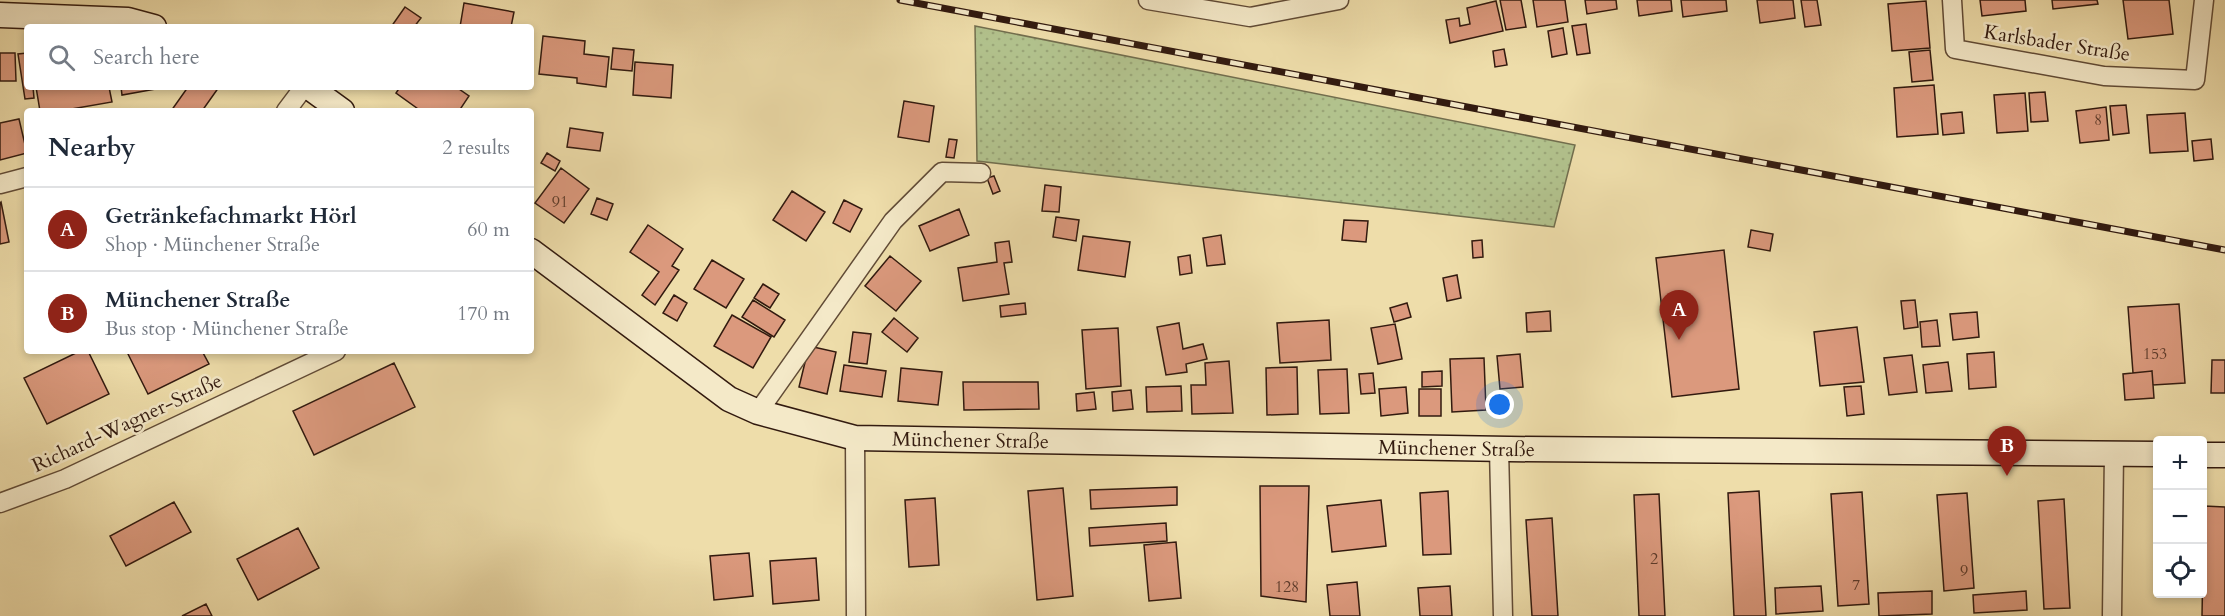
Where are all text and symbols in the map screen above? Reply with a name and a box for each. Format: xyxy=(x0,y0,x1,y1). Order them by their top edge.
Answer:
street label: Karlsbader Straße xyxy=(1982,18,2132,68)
search box xyxy=(24,24,534,90)
icon: search xyxy=(45,41,78,74)
text: Search here xyxy=(93,42,200,72)
house number: 8 xyxy=(2094,109,2102,131)
text: Nearby xyxy=(48,130,136,165)
text: 2 results xyxy=(442,134,510,161)
house number: 91 xyxy=(552,191,568,213)
text: Getränkefachmarkt Hörl xyxy=(105,201,357,231)
text: A xyxy=(60,216,75,243)
text: 60 m xyxy=(467,216,510,243)
text: Shop · Münchener Straße xyxy=(105,231,320,258)
text: Münchener Straße xyxy=(105,285,290,315)
pin: A xyxy=(1660,290,1698,340)
text: B xyxy=(60,300,75,327)
text: 170 m xyxy=(457,300,510,327)
text: Bus stop · Münchener Straße xyxy=(105,315,349,342)
house number: 153 xyxy=(2143,343,2167,365)
street label: Richard-Wagner-Straße xyxy=(28,367,226,479)
your location xyxy=(1485,390,1514,419)
street label: Münchener Straße xyxy=(892,425,1049,455)
pin: B xyxy=(1988,426,2026,476)
street label: Münchener Straße xyxy=(1378,433,1535,463)
map controls xyxy=(2153,436,2207,598)
button: + xyxy=(2153,436,2207,490)
button: − xyxy=(2153,490,2207,544)
button: locate xyxy=(2153,544,2207,598)
house number: 2 xyxy=(1650,548,1658,570)
house number: 9 xyxy=(1960,560,1968,582)
house number: 7 xyxy=(1852,574,1860,596)
house number: 128 xyxy=(1275,576,1299,598)

